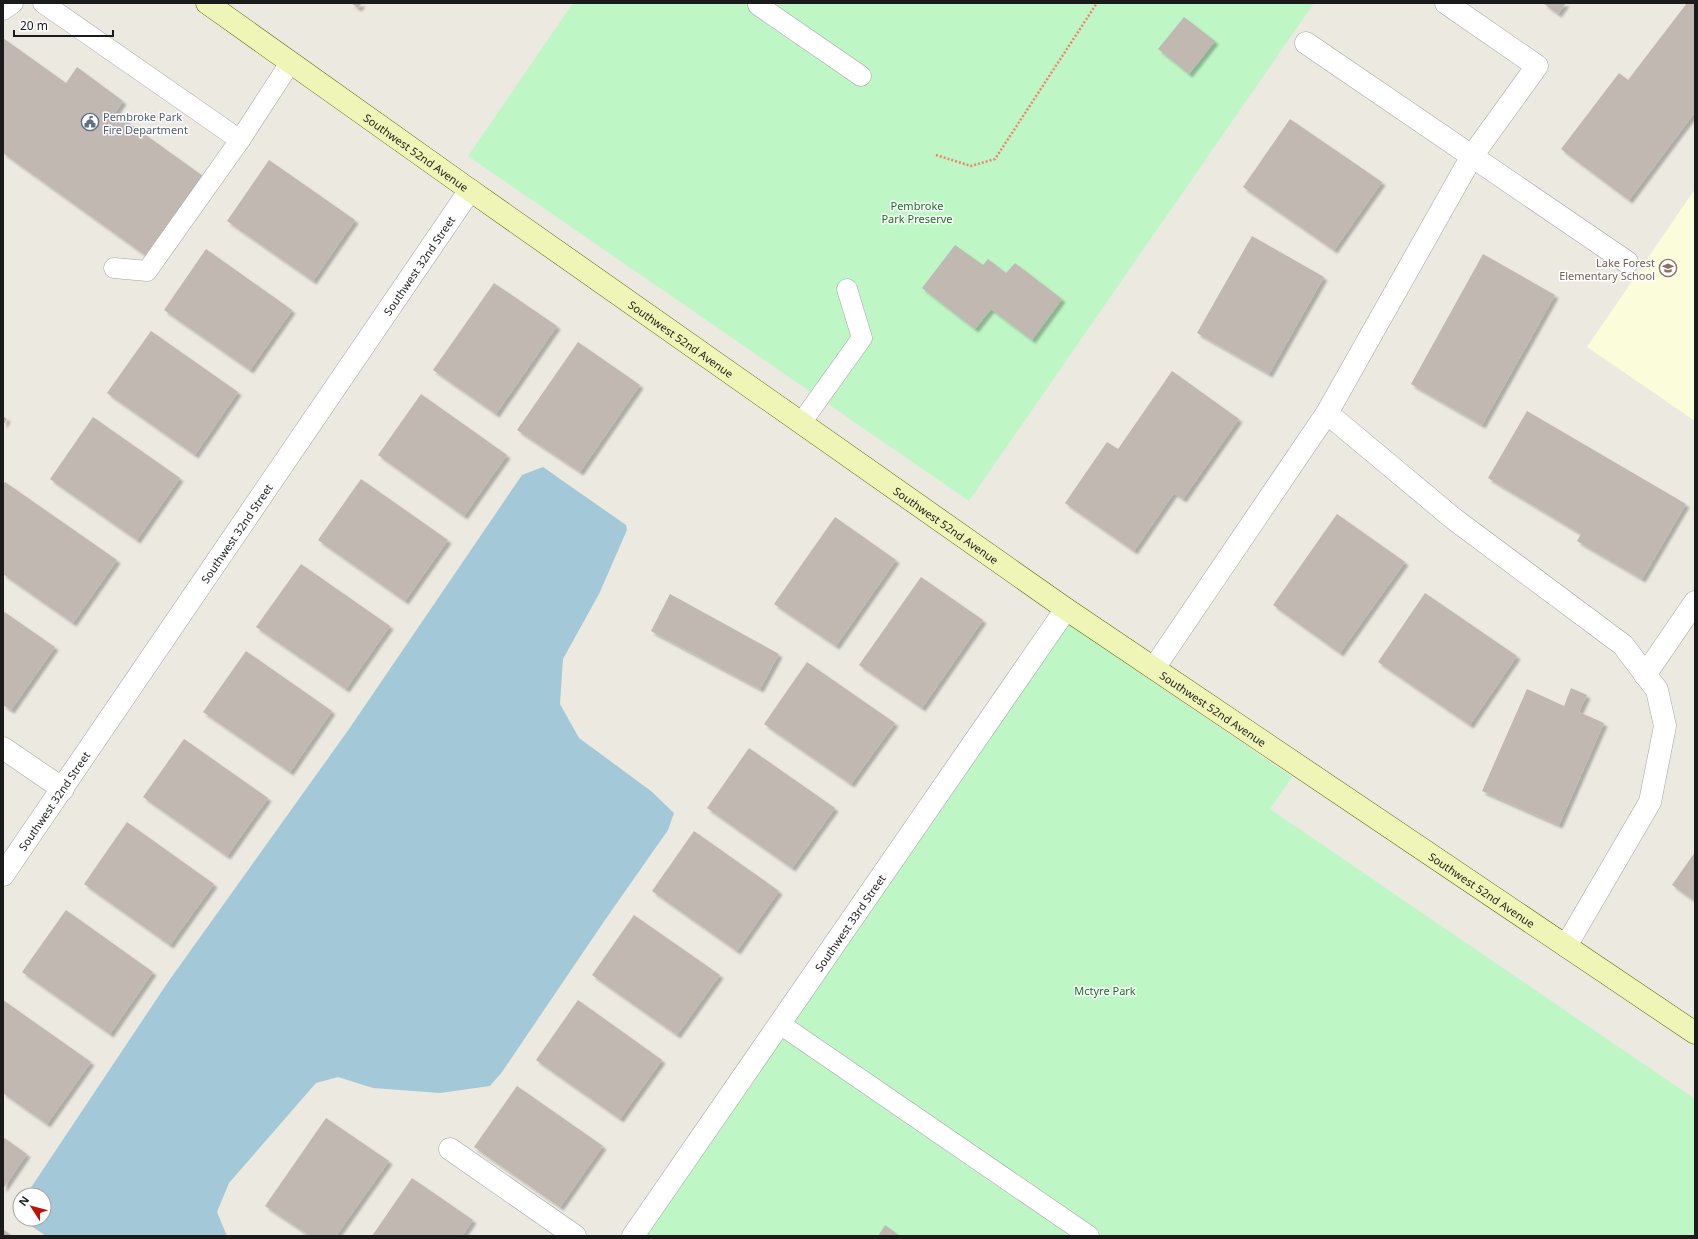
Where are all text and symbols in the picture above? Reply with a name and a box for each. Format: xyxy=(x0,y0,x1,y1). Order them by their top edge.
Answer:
scale bar xyxy=(14,12,113,38)
text: 20 m xyxy=(20,17,48,34)
place label: Pembroke Park Fire Department xyxy=(103,109,188,137)
street label: Southwest 52nd Avenue xyxy=(361,110,472,194)
public building icon: Pembroke Park Fire Department xyxy=(80,112,100,132)
park label: Pembroke Park Preserve xyxy=(881,198,953,226)
street label: Southwest 32nd Street xyxy=(380,213,458,318)
place label: Lake Forest Elementary School xyxy=(1559,255,1655,283)
school or university icon: Lake Forest Elementary School xyxy=(1658,258,1678,278)
street label: Southwest 52nd Avenue xyxy=(626,296,737,381)
street label: Southwest 32nd Street xyxy=(197,480,275,586)
street label: Southwest 52nd Avenue xyxy=(891,483,1002,567)
street label: Southwest 52nd Avenue xyxy=(1157,667,1269,750)
street label: Southwest 32nd Street xyxy=(15,748,93,853)
street label: Southwest 52nd Avenue xyxy=(1426,848,1538,931)
street label: Southwest 33rd Street xyxy=(811,871,888,974)
park label: Mctyre Park xyxy=(1074,983,1136,998)
north arrow xyxy=(12,1187,52,1227)
text: N xyxy=(15,1193,32,1209)

